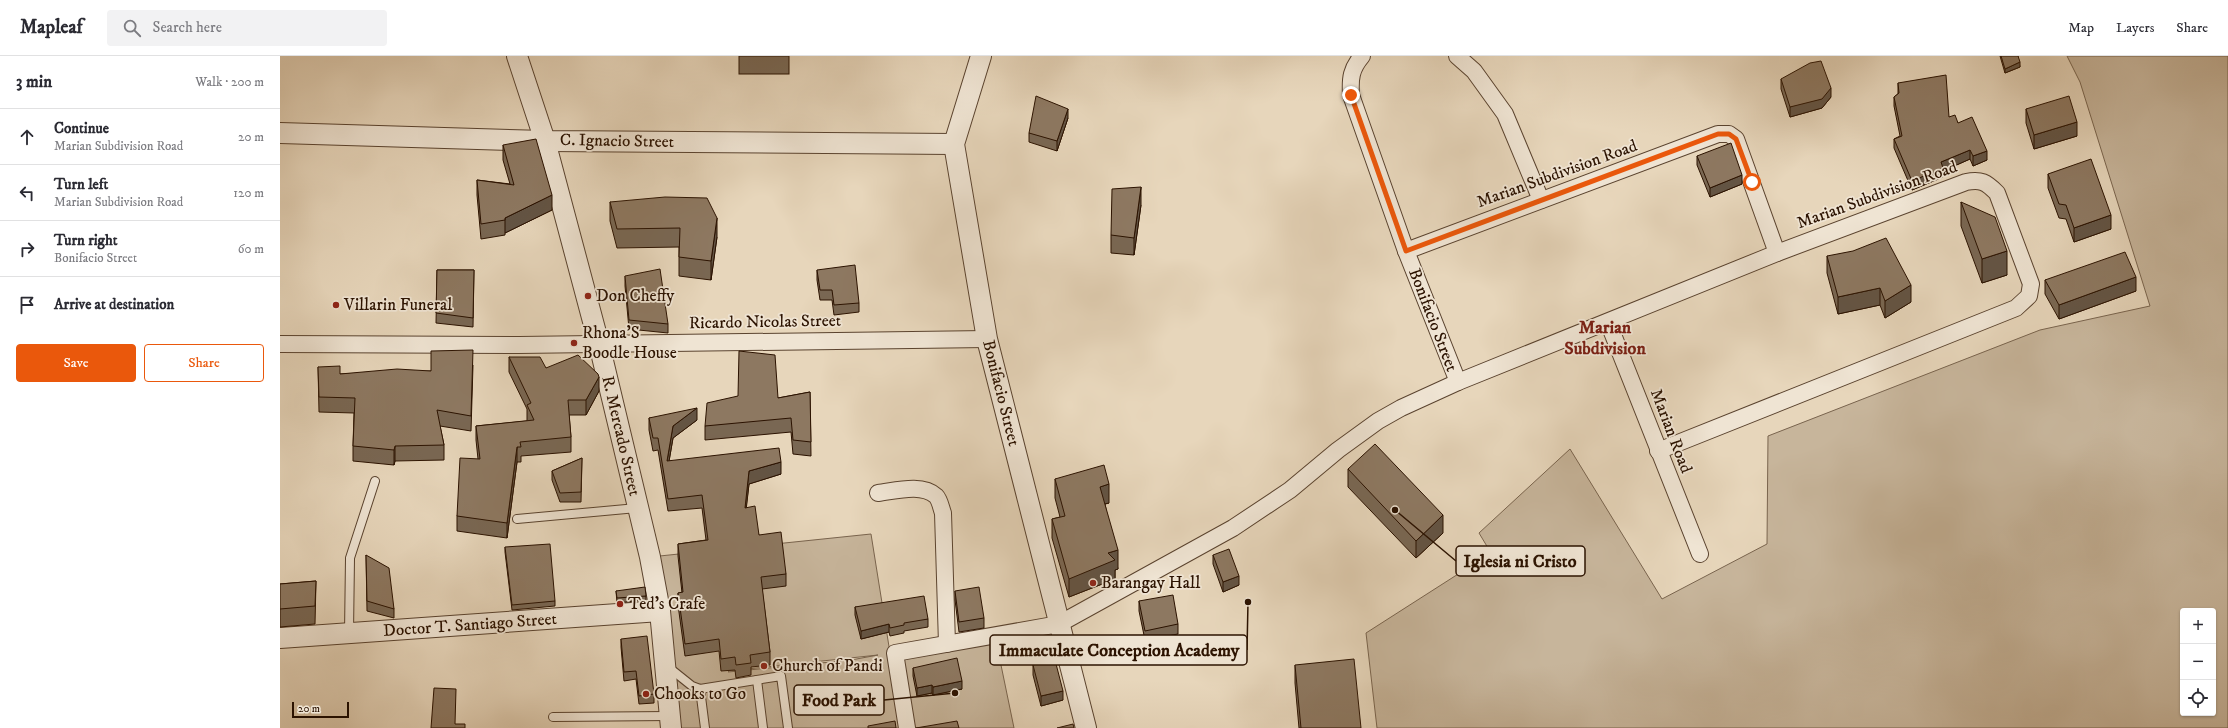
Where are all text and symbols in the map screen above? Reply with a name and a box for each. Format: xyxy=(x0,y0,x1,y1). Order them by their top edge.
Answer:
search box xyxy=(107,10,387,46)
text: Mapleaf xyxy=(20,16,83,39)
icon: search xyxy=(121,17,143,39)
text: Search here xyxy=(153,18,222,37)
text: Map xyxy=(2068,19,2094,37)
text: Layers xyxy=(2116,19,2154,37)
text: Share xyxy=(2176,19,2208,37)
text: 3 min xyxy=(16,71,52,93)
text: Walk · 200 m xyxy=(195,74,264,90)
route end xyxy=(1342,86,1360,104)
text: Continue xyxy=(54,119,109,138)
icon: ahead xyxy=(16,126,38,148)
text: 20 m xyxy=(238,129,264,145)
street label: C. Ignacio Street xyxy=(560,129,675,153)
street label: Marian Subdivision Road xyxy=(1474,135,1641,213)
text: Marian Subdivision Road xyxy=(54,138,183,154)
street label: Marian Subdivision Road xyxy=(1794,156,1961,234)
route start xyxy=(1743,173,1761,191)
text: Turn left xyxy=(54,175,108,194)
icon: left xyxy=(16,182,38,204)
text: 120 m xyxy=(233,185,264,201)
text: Marian Subdivision Road xyxy=(54,194,183,210)
text: Turn right xyxy=(54,231,117,250)
icon: right xyxy=(16,238,38,260)
text: 60 m xyxy=(238,241,264,257)
text: Bonifacio Street xyxy=(54,250,137,266)
street label: Bonifacio Street xyxy=(1403,265,1463,375)
place label: Don Cheffy xyxy=(596,285,675,307)
marker: Don Cheffy xyxy=(583,291,593,301)
icon: arrive xyxy=(16,294,38,316)
place label: Villarin Funeral xyxy=(343,294,452,316)
text: Arrive at destination xyxy=(54,295,174,314)
marker: Villarin Funeral xyxy=(331,300,341,310)
street label: Ricardo Nicolas Street xyxy=(689,310,842,334)
district label: Marian Subdivision xyxy=(1564,317,1646,360)
place label: Rhona’S Boodle House xyxy=(582,322,677,364)
marker: Rhona’S Boodle House xyxy=(569,338,579,348)
street label: Bonifacio Street xyxy=(977,338,1025,449)
button: Save xyxy=(16,344,136,382)
button: Share xyxy=(144,344,264,382)
street label: R. Mercado Street xyxy=(596,374,646,499)
street label: Marian Road xyxy=(1645,386,1697,477)
callout: Iglesia ni Cristo xyxy=(1456,546,1585,576)
text: Iglesia ni Cristo xyxy=(1464,551,1577,573)
place label: Barangay Hall xyxy=(1101,572,1200,594)
marker: Barangay Hall xyxy=(1088,578,1098,588)
place label: Ted's Crafe xyxy=(628,593,705,615)
marker: Ted's Crafe xyxy=(615,599,625,609)
street label: Doctor T. Santiago Street xyxy=(382,608,558,642)
map controls xyxy=(2180,608,2216,716)
button: + xyxy=(2180,608,2216,644)
callout: Immaculate Conception Academy xyxy=(990,635,1247,665)
text: Immaculate Conception Academy xyxy=(999,640,1240,662)
button: − xyxy=(2180,644,2216,680)
place label: Church of Pandi xyxy=(772,655,883,677)
marker: Church of Pandi xyxy=(759,661,769,671)
button: locate xyxy=(2180,680,2216,716)
place label: Chooks to Go xyxy=(654,683,746,705)
callout: Food Park xyxy=(794,685,884,715)
marker: Chooks to Go xyxy=(641,689,651,699)
text: Food Park xyxy=(802,690,877,712)
scale bar xyxy=(292,700,349,719)
text: 20 m xyxy=(298,702,320,716)

